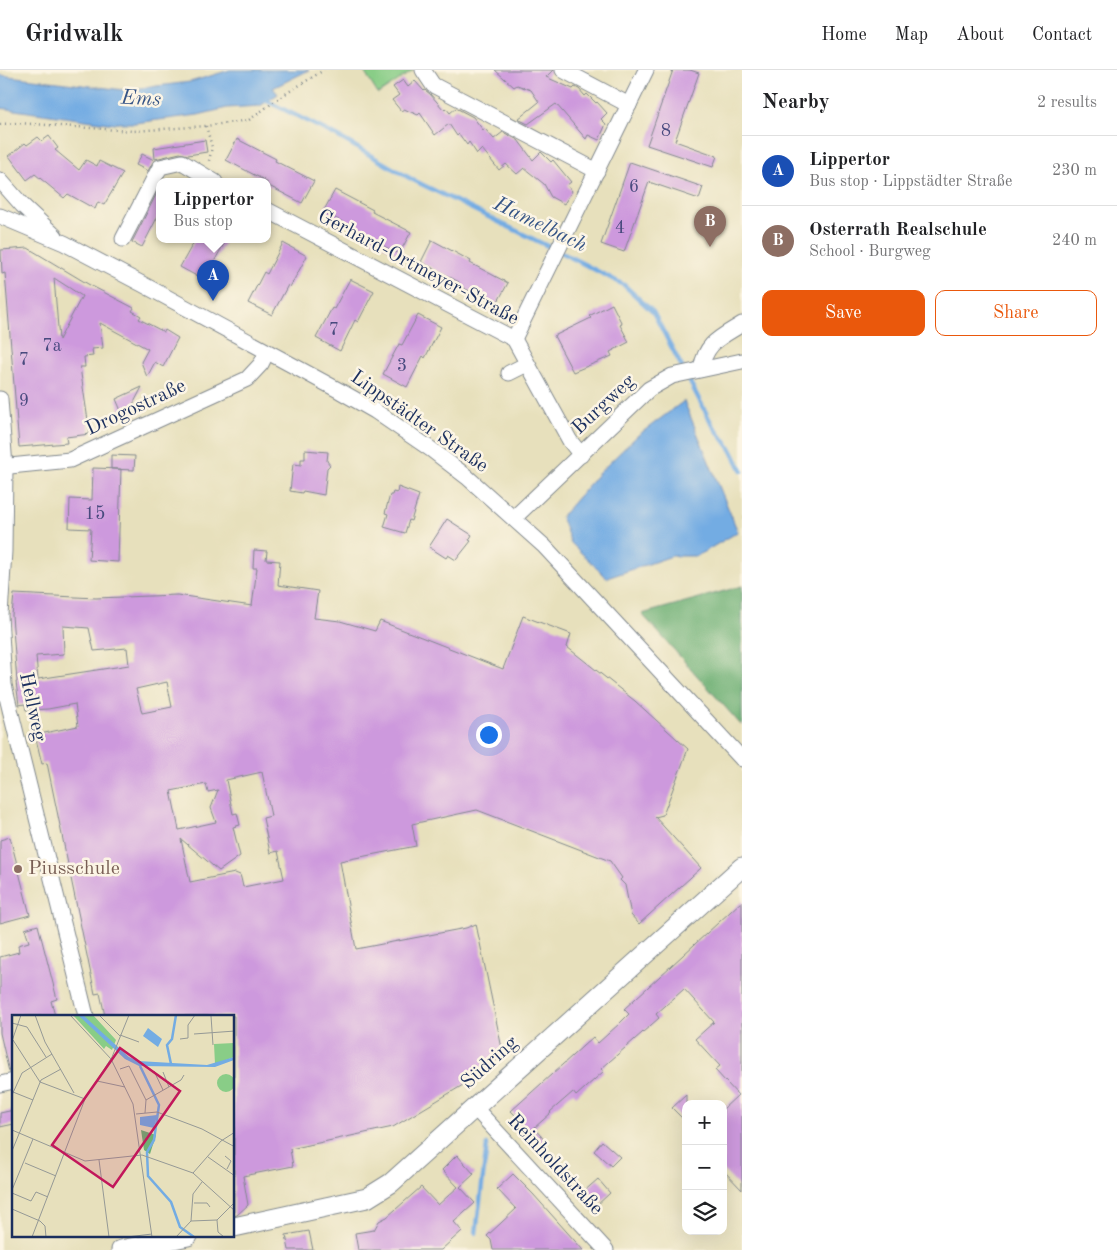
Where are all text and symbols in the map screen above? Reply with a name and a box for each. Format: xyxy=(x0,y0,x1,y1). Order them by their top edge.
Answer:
text: Gridwalk xyxy=(25,23,123,47)
text: Home xyxy=(821,26,867,44)
text: Map xyxy=(895,26,928,44)
text: About xyxy=(956,26,1004,44)
text: Contact xyxy=(1032,26,1092,44)
water label: Ems xyxy=(119,87,162,111)
text: Nearby xyxy=(762,92,830,113)
text: 2 results xyxy=(1037,95,1097,111)
house number: 8 xyxy=(661,122,671,140)
text: Lippertor xyxy=(809,151,890,170)
text: A xyxy=(772,163,784,179)
text: 230 m xyxy=(1052,163,1097,179)
text: Bus stop · Lippstädter Straße xyxy=(809,174,1012,190)
popup xyxy=(156,178,271,243)
house number: 6 xyxy=(629,178,639,196)
text: Lippertor xyxy=(173,191,254,210)
water label: Hamelbach xyxy=(489,193,590,257)
street label: Gerhard-Ortmeyer-Straße xyxy=(314,206,522,330)
pin: B xyxy=(694,206,726,247)
text: Bus stop xyxy=(173,214,233,230)
house number: 4 xyxy=(615,219,625,237)
text: Osterrath Realschule xyxy=(809,221,987,240)
text: B xyxy=(772,233,784,249)
text: 240 m xyxy=(1052,233,1097,249)
text: School · Burgweg xyxy=(809,244,931,260)
pin: A xyxy=(197,260,229,301)
button: Save xyxy=(762,290,925,336)
button: Share xyxy=(935,290,1097,336)
house number: 7 xyxy=(329,321,339,339)
house number: 7a xyxy=(42,337,62,355)
house number: 7 xyxy=(19,351,29,369)
house number: 3 xyxy=(397,357,407,375)
street label: Lippstädter Straße xyxy=(347,367,491,477)
street label: Burgweg xyxy=(569,371,640,439)
street label: Drogostraße xyxy=(83,376,189,440)
house number: 9 xyxy=(19,392,29,410)
house number: 15 xyxy=(85,505,105,523)
street label: Hellweg xyxy=(15,671,49,744)
your location xyxy=(476,722,502,748)
place label: Piusschule xyxy=(28,859,120,879)
marker: Piusschule xyxy=(12,863,24,875)
inset map xyxy=(12,1015,235,1238)
street label: Südring xyxy=(458,1032,522,1093)
map controls xyxy=(682,1100,727,1235)
button: + xyxy=(682,1100,727,1145)
street label: Reinholdstraße xyxy=(503,1111,607,1219)
button: − xyxy=(682,1145,727,1190)
button: layers xyxy=(682,1190,727,1235)

